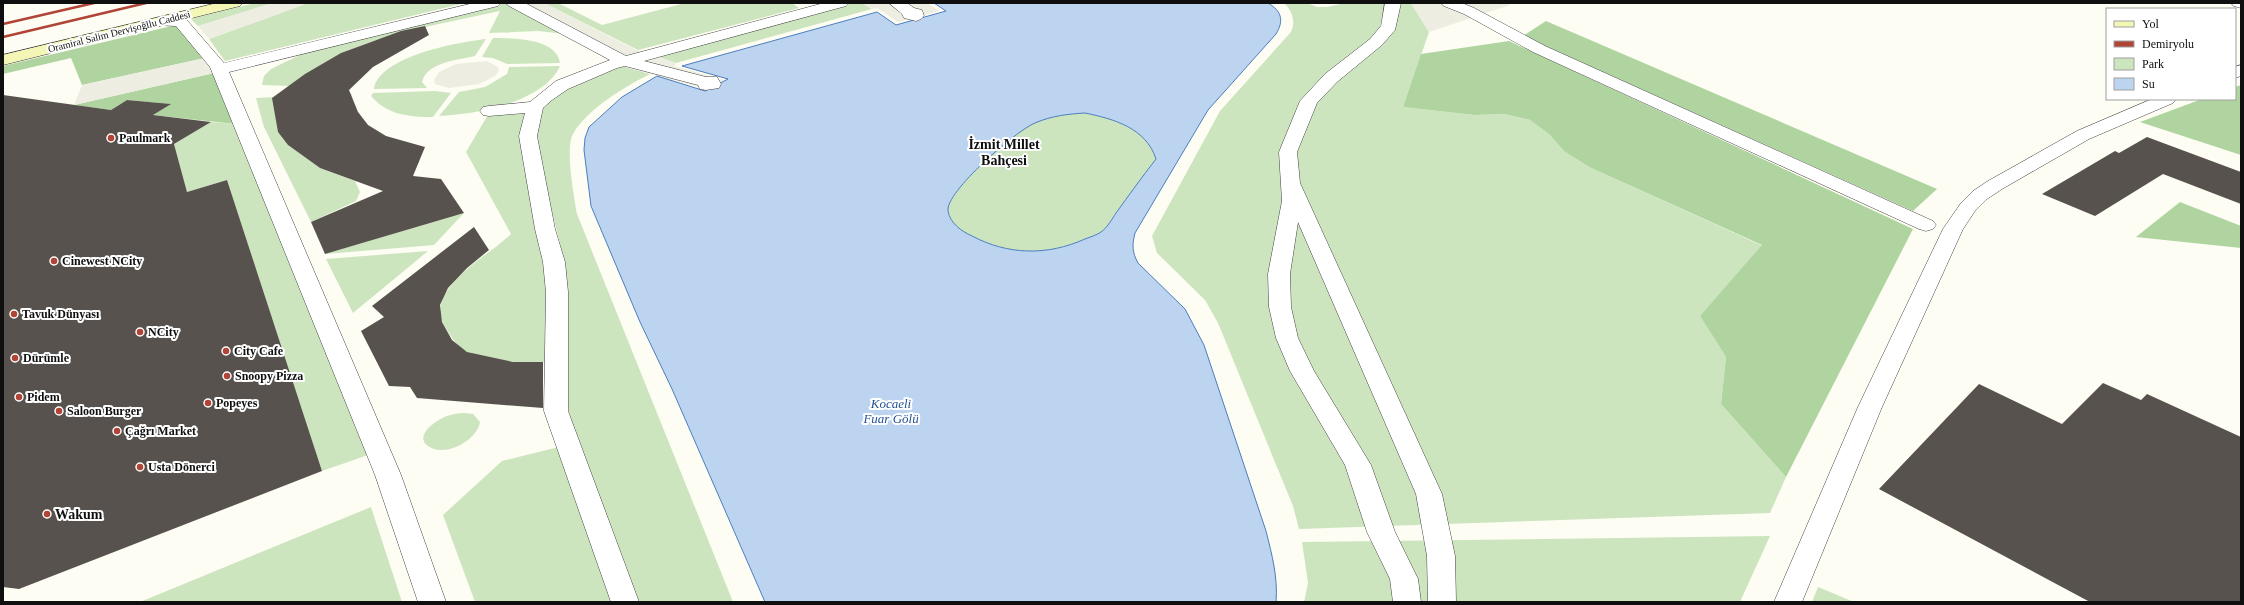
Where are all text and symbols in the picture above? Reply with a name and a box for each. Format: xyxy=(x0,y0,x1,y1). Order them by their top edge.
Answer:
street label: Oramiral Salim Dervişoğllu Caddesi xyxy=(47,8,192,55)
legend xyxy=(2106,8,2236,100)
text: Yol xyxy=(2142,17,2159,31)
text: Demiryolu xyxy=(2142,37,2194,51)
text: Park xyxy=(2142,57,2164,71)
text: Su xyxy=(2142,77,2155,91)
place label: Paulmark xyxy=(119,131,171,145)
marker: Paulmark xyxy=(106,133,116,143)
district label: İzmit Millet Bahçesi xyxy=(968,136,1040,168)
place label: Cinewest NCity xyxy=(62,254,142,268)
marker: Cinewest NCity xyxy=(49,256,59,266)
place label: Tavuk Dünyası xyxy=(22,307,100,321)
marker: Tavuk Dünyası xyxy=(9,309,19,319)
place label: NCity xyxy=(148,325,179,339)
marker: NCity xyxy=(135,327,145,337)
place label: City Cafe xyxy=(234,344,284,358)
marker: City Cafe xyxy=(221,346,231,356)
place label: Dürümle xyxy=(23,351,70,365)
marker: Dürümle xyxy=(10,353,20,363)
place label: Snoopy Pizza xyxy=(235,369,303,383)
marker: Snoopy Pizza xyxy=(222,371,232,381)
place label: Pidem xyxy=(27,390,60,404)
marker: Pidem xyxy=(14,392,24,402)
place label: Popeyes xyxy=(216,396,258,410)
water label: Kocaeli Fuar Gölü xyxy=(862,396,919,426)
marker: Popeyes xyxy=(203,398,213,408)
place label: Saloon Burger xyxy=(67,404,142,418)
marker: Saloon Burger xyxy=(54,406,64,416)
place label: Çağrı Market xyxy=(125,424,196,438)
marker: Çağrı Market xyxy=(112,426,122,436)
place label: Usta Dönerci xyxy=(148,460,215,474)
marker: Usta Dönerci xyxy=(135,462,145,472)
place label: Wakum xyxy=(55,507,103,522)
marker: Wakum xyxy=(42,509,52,519)

